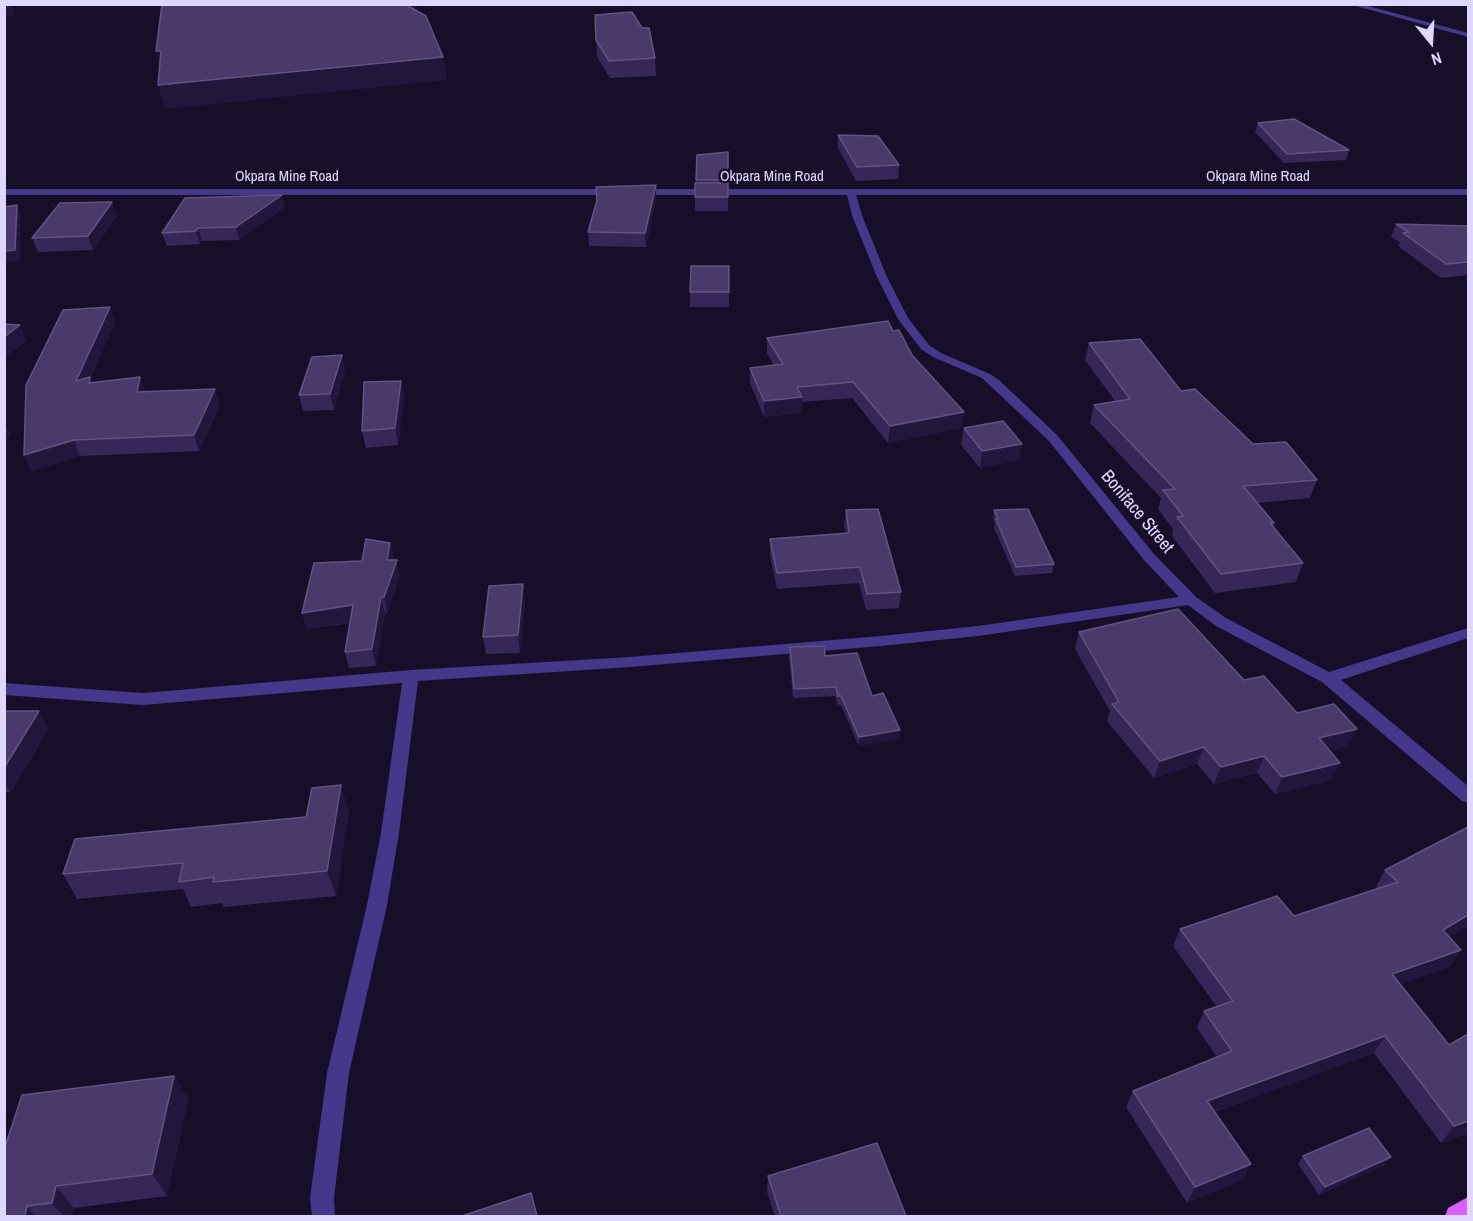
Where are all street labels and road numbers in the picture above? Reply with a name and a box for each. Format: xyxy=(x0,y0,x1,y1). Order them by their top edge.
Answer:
street label: Okpara Mine Road xyxy=(235,168,339,186)
street label: Okpara Mine Road xyxy=(720,168,824,186)
street label: Okpara Mine Road xyxy=(1206,168,1310,186)
street label: Boniface Street xyxy=(1096,466,1178,558)

